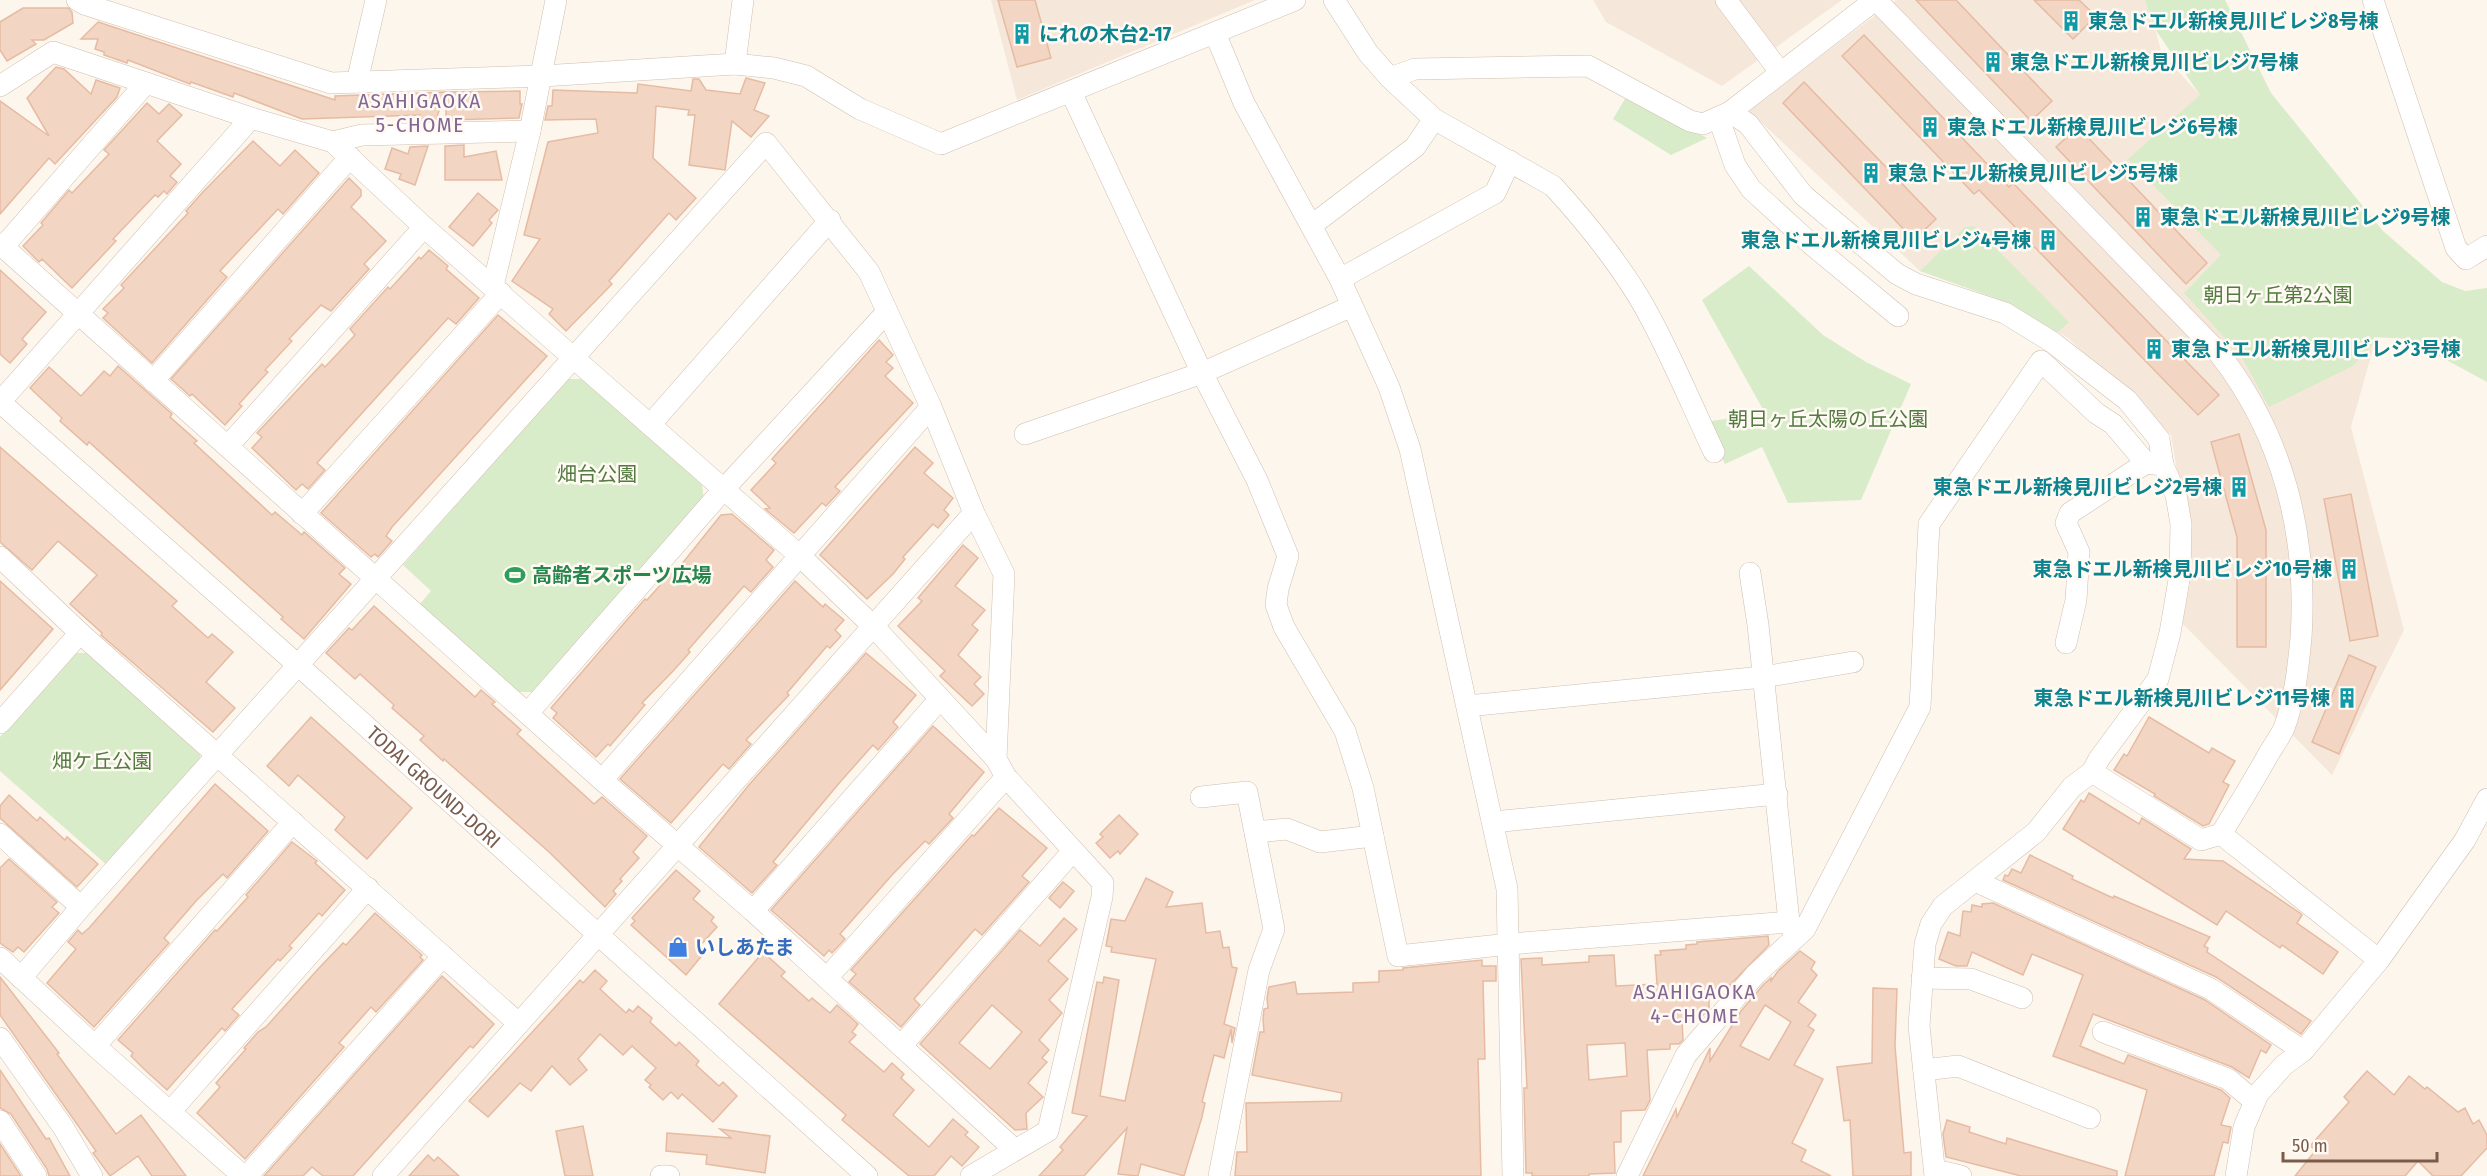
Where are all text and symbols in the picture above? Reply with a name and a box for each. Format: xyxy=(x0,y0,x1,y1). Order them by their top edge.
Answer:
building icon: 東急ドエル新検見川ビレジ8号棟 xyxy=(2059,9,2083,33)
place label: 東急ドエル新検見川ビレジ8号棟 xyxy=(2088,9,2379,33)
building icon: にれの木台2-17 xyxy=(1010,22,1034,46)
place label: にれの木台2-17 xyxy=(1039,22,1172,46)
building icon: 東急ドエル新検見川ビレジ7号棟 xyxy=(1981,50,2005,74)
place label: 東急ドエル新検見川ビレジ7号棟 xyxy=(2010,50,2299,74)
district label: ASAHIGAOKA 5-CHOME xyxy=(358,88,482,138)
building icon: 東急ドエル新検見川ビレジ6号棟 xyxy=(1918,115,1942,139)
place label: 東急ドエル新検見川ビレジ6号棟 xyxy=(1947,115,2237,139)
building icon: 東急ドエル新検見川ビレジ5号棟 xyxy=(1859,161,1883,185)
place label: 東急ドエル新検見川ビレジ5号棟 xyxy=(1888,161,2178,185)
building icon: 東急ドエル新検見川ビレジ9号棟 xyxy=(2131,205,2155,229)
place label: 東急ドエル新検見川ビレジ9号棟 xyxy=(2160,205,2450,229)
place label: 東急ドエル新検見川ビレジ4号棟 xyxy=(1741,228,2031,252)
building icon: 東急ドエル新検見川ビレジ4号棟 xyxy=(2036,228,2060,252)
park label: 朝日ヶ丘第2公園 xyxy=(2204,283,2352,307)
building icon: 東急ドエル新検見川ビレジ3号棟 xyxy=(2142,337,2166,361)
place label: 東急ドエル新検見川ビレジ3号棟 xyxy=(2171,337,2460,361)
park label: 朝日ヶ丘太陽の丘公園 xyxy=(1728,407,1928,431)
park label: 畑台公園 xyxy=(557,462,637,486)
place label: 東急ドエル新検見川ビレジ2号棟 xyxy=(1933,475,2222,499)
building icon: 東急ドエル新検見川ビレジ2号棟 xyxy=(2227,475,2251,499)
place label: 東急ドエル新検見川ビレジ10号棟 xyxy=(2033,557,2332,581)
building icon: 東急ドエル新検見川ビレジ10号棟 xyxy=(2337,557,2361,581)
sports icon: 高齢者スポーツ広場 xyxy=(503,563,527,587)
place label: 高齢者スポーツ広場 xyxy=(532,563,712,587)
place label: 東急ドエル新検見川ビレジ11号棟 xyxy=(2033,686,2330,710)
building icon: 東急ドエル新検見川ビレジ11号棟 xyxy=(2335,686,2359,710)
street label: TODAI GROUND-DORI xyxy=(362,721,505,853)
park label: 畑ケ丘公園 xyxy=(52,749,152,773)
shop icon: いしあたま xyxy=(666,935,690,959)
place label: いしあたま xyxy=(695,935,794,959)
district label: ASAHIGAOKA 4-CHOME xyxy=(1633,979,1757,1029)
scale bar xyxy=(2283,1125,2438,1163)
text: 50 m xyxy=(2292,1135,2328,1157)

